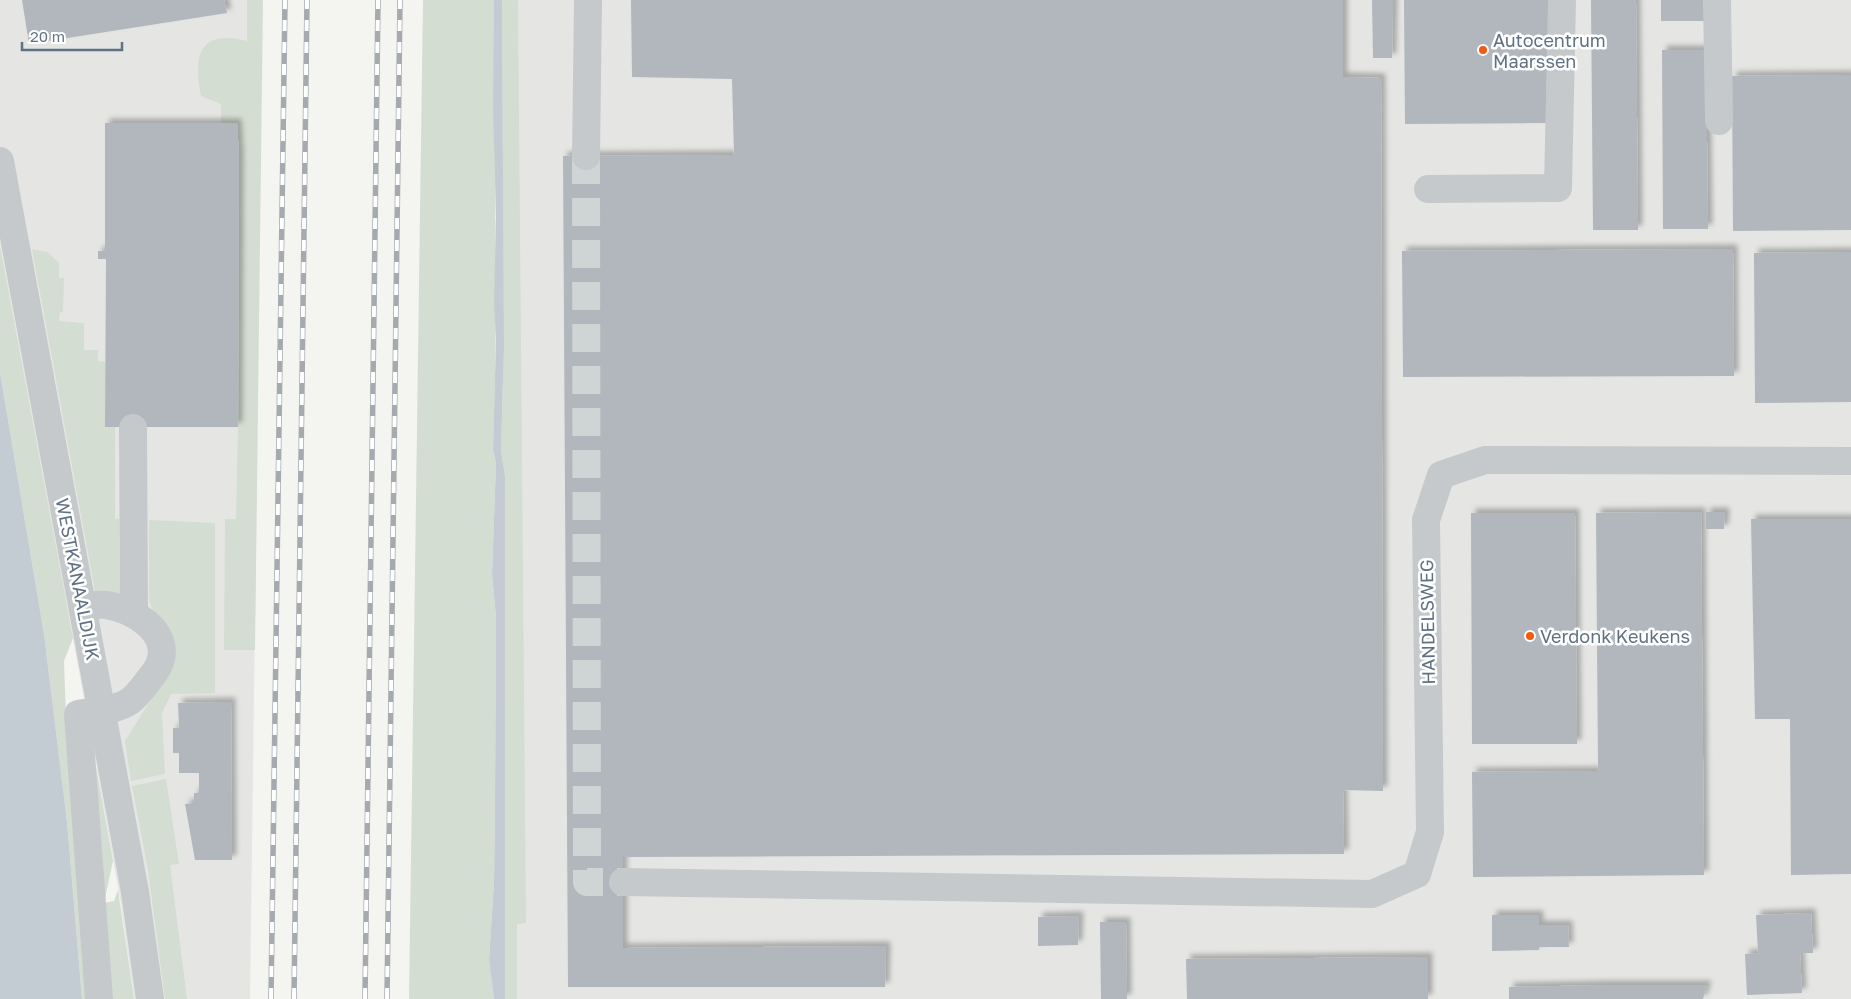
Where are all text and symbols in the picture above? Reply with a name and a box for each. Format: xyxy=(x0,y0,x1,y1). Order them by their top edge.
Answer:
scale bar xyxy=(22,20,122,52)
text: 20 m xyxy=(30,27,65,45)
place label: Autocentrum Maarssen xyxy=(1493,29,1606,72)
marker: Autocentrum Maarssen xyxy=(1477,44,1489,56)
street label: WESTKANAALDIJK xyxy=(51,496,105,662)
street label: HANDELSWEG xyxy=(1415,559,1439,685)
place label: Verdonk Keukens xyxy=(1540,625,1690,647)
marker: Verdonk Keukens xyxy=(1524,630,1536,642)

